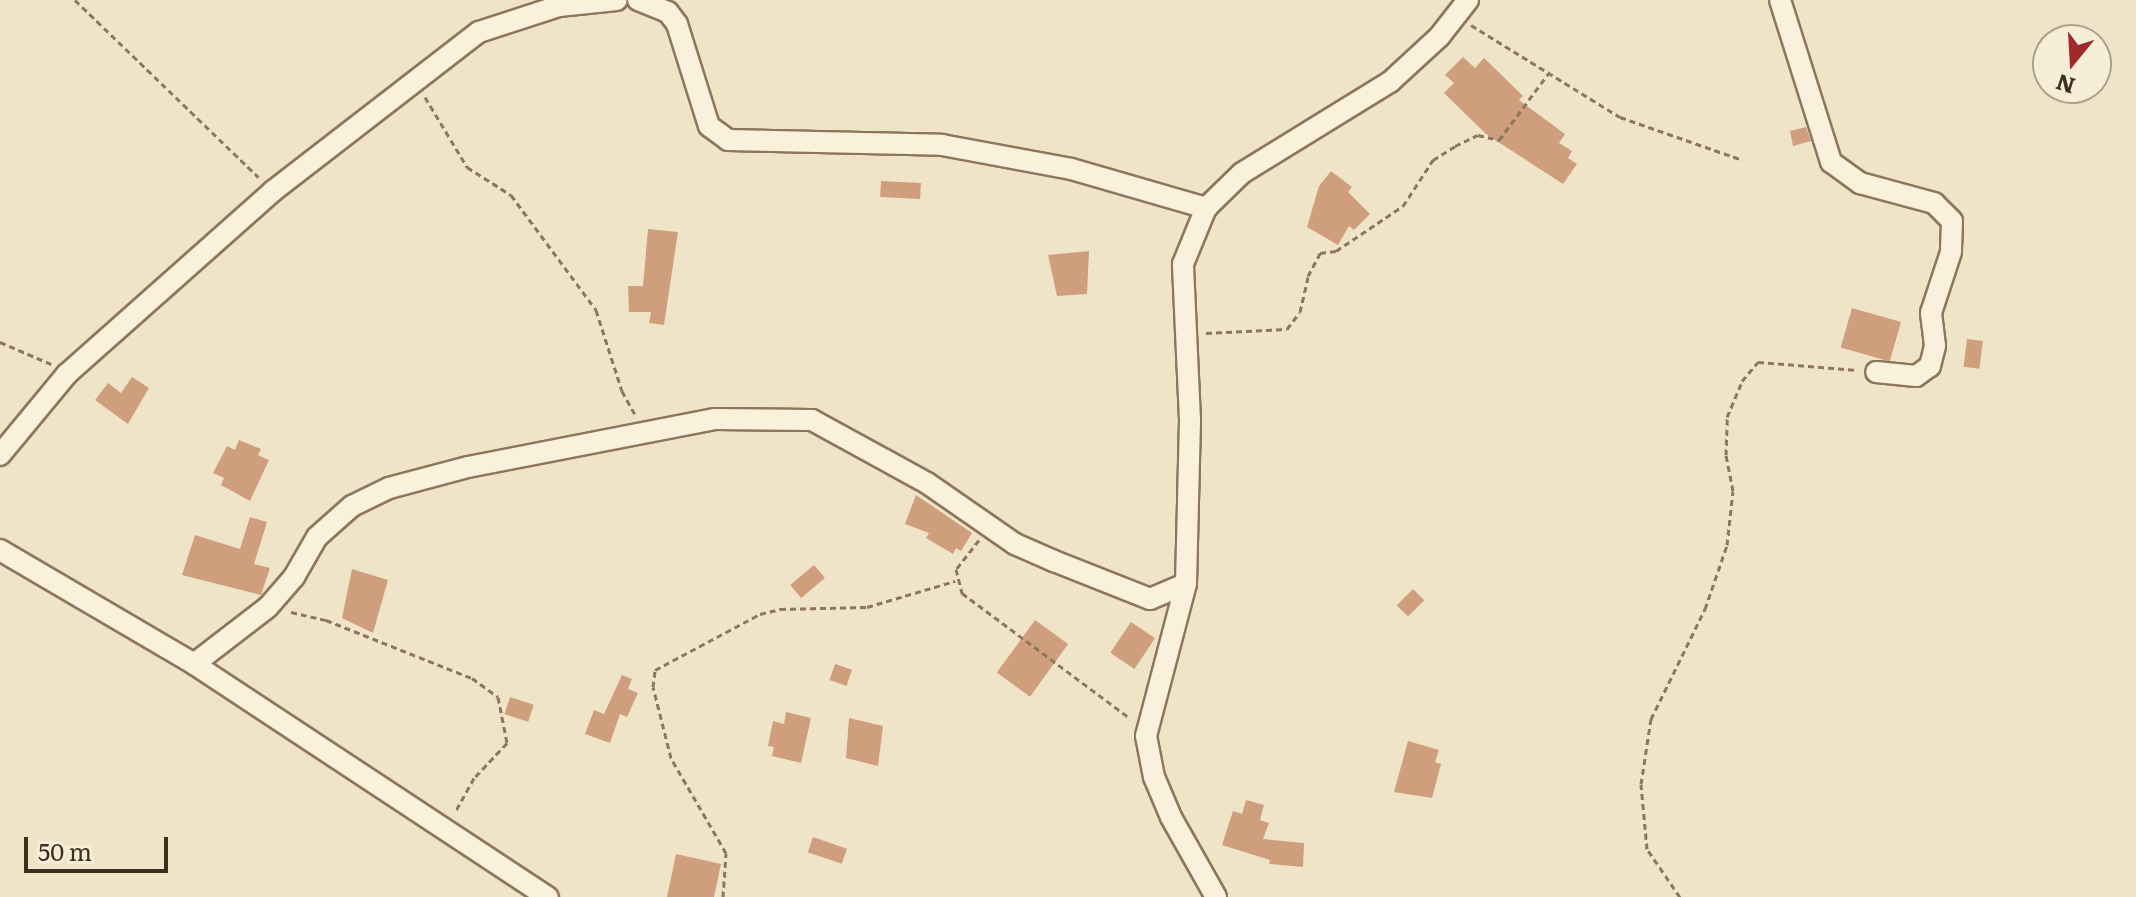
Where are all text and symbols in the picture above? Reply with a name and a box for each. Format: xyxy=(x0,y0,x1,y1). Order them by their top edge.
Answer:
north arrow xyxy=(2032,24,2112,104)
text: N xyxy=(2051,67,2079,104)
scale bar xyxy=(28,821,172,871)
text: 50 m xyxy=(38,833,92,868)

